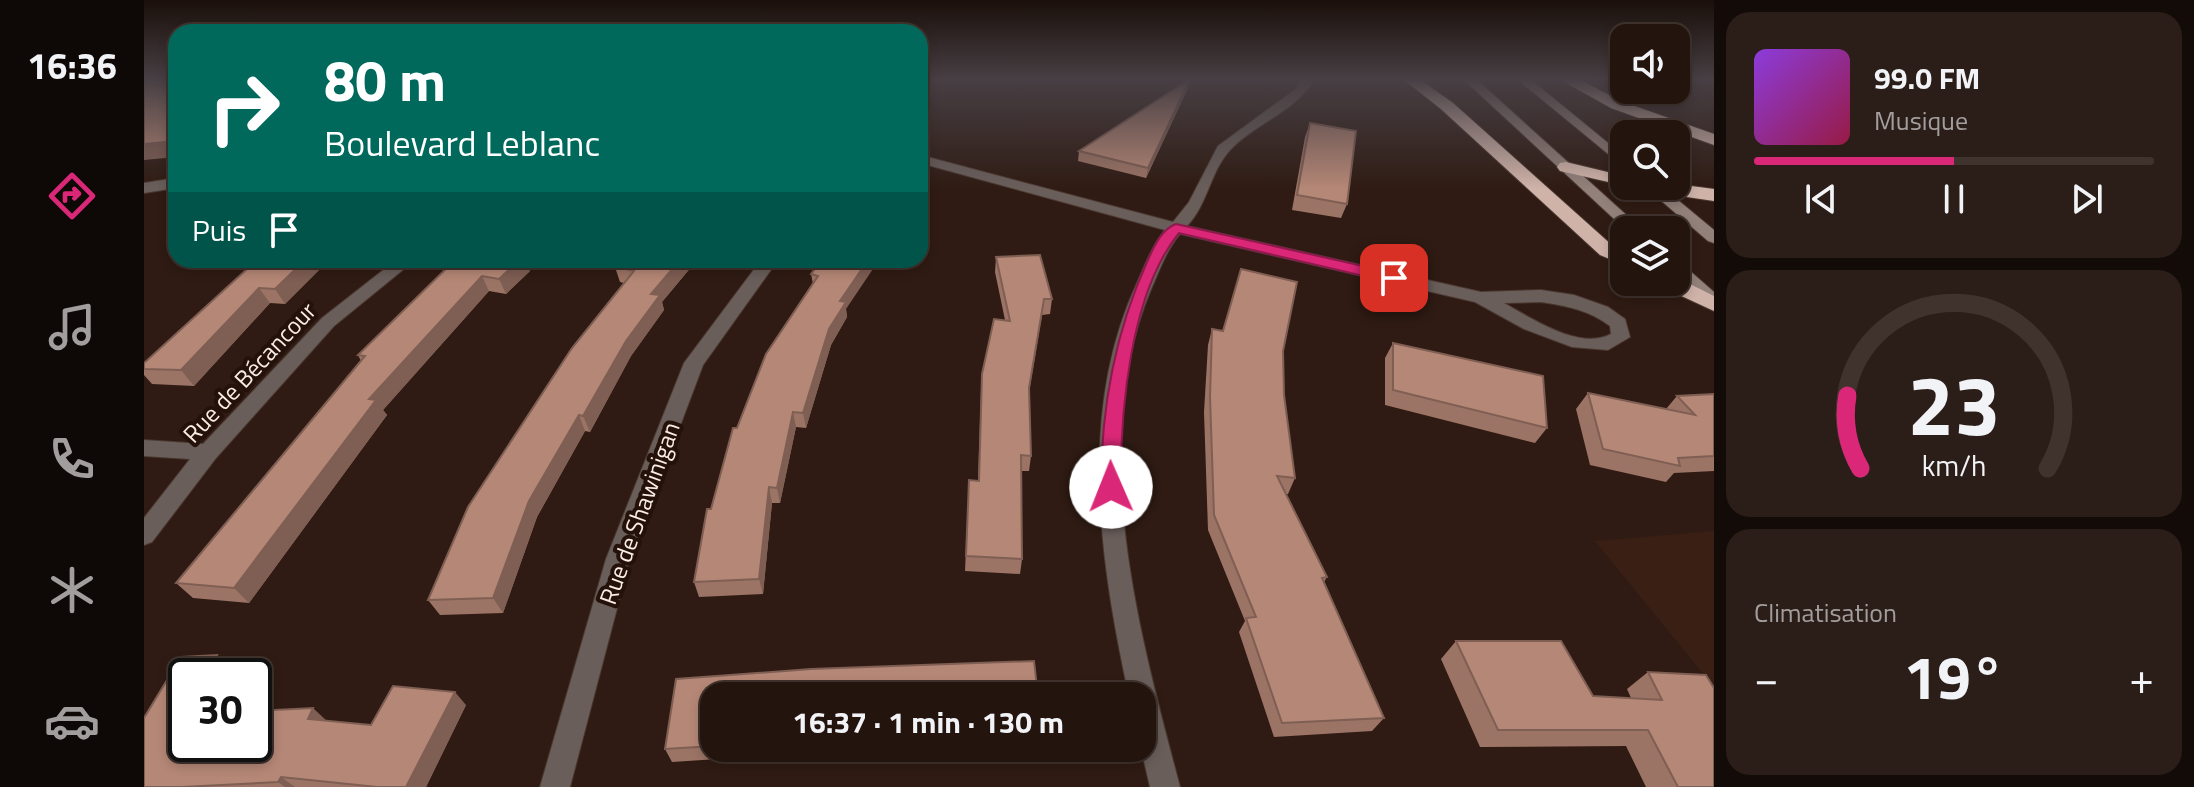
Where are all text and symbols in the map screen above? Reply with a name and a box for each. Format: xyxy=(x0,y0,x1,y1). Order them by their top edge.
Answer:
map controls xyxy=(1610,24,1690,296)
button: sound xyxy=(1610,24,1690,104)
text: 16:36 xyxy=(27,38,117,93)
text: 80 m xyxy=(324,38,446,123)
text: 99.0 FM xyxy=(1874,55,1980,101)
icon: right xyxy=(192,56,296,160)
text: Musique xyxy=(1874,101,1968,140)
text: Boulevard Leblanc xyxy=(324,115,600,170)
button: search xyxy=(1610,120,1690,200)
icon: directions xyxy=(44,168,100,224)
icon: previous xyxy=(1799,177,1843,221)
icon: pause xyxy=(1932,177,1976,221)
icon: next xyxy=(2065,177,2109,221)
text: Puis xyxy=(192,207,246,253)
icon: arrive xyxy=(262,208,306,252)
button: layers xyxy=(1610,216,1690,296)
pin xyxy=(1360,244,1428,312)
icon: arrive xyxy=(1372,256,1416,300)
street label: Rue de Bécancour xyxy=(174,293,324,451)
icon: music xyxy=(44,299,100,355)
text: 23 xyxy=(1907,341,2001,467)
street label: Rue de Shawinigan xyxy=(589,417,689,609)
icon: phone xyxy=(44,431,100,487)
position arrow xyxy=(1069,445,1153,529)
text: km/h xyxy=(1922,445,1986,488)
icon: climate xyxy=(44,562,100,618)
text: Climatisation xyxy=(1754,593,1897,632)
text: 19° xyxy=(1904,631,2004,722)
text: − xyxy=(1754,644,1779,711)
text: + xyxy=(2129,644,2154,711)
speed limit sign: 30 xyxy=(168,658,272,762)
icon: car xyxy=(44,693,100,749)
text: 16:37 · 1 min · 130 m xyxy=(792,699,1064,745)

